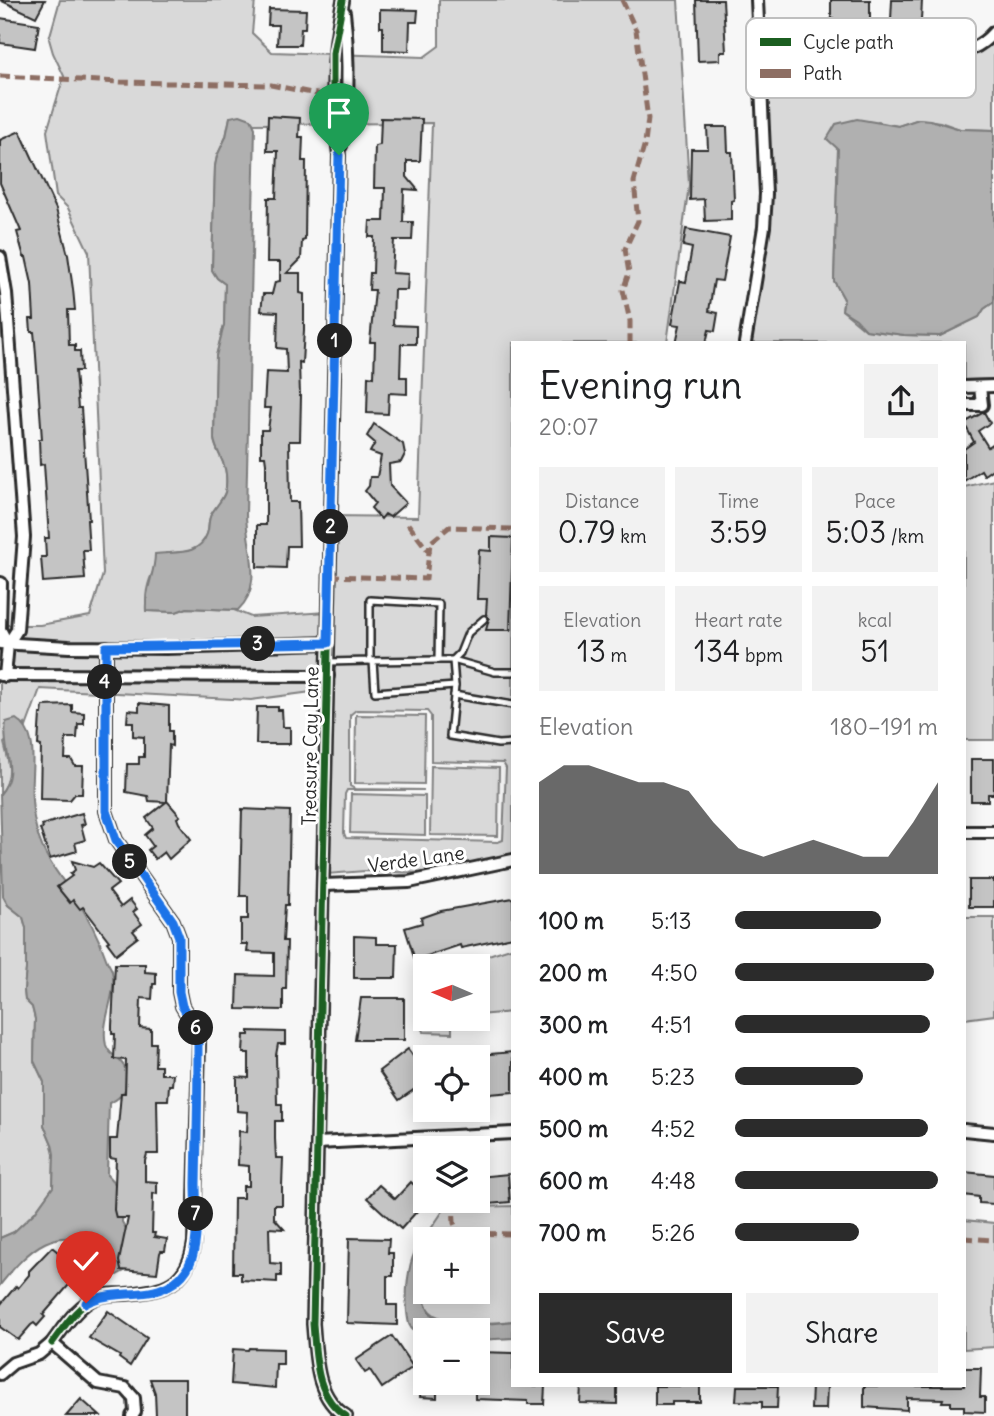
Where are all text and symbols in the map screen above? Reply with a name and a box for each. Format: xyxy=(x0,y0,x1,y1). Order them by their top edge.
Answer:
legend xyxy=(746,18,976,98)
text: Cycle path xyxy=(803,30,894,54)
text: Path xyxy=(803,61,842,85)
pin xyxy=(309,83,369,155)
icon: arrive xyxy=(320,94,358,132)
pin: 1 xyxy=(318,324,352,358)
text: 1 xyxy=(331,328,338,352)
text: Evening run xyxy=(539,362,742,409)
button: share xyxy=(864,364,938,438)
text: 20:07 xyxy=(539,412,598,441)
text: Distance xyxy=(565,489,639,513)
text: Time xyxy=(718,489,759,513)
text: Pace xyxy=(854,489,895,513)
pin: 2 xyxy=(314,510,348,544)
text: 0.79 xyxy=(558,513,616,551)
text: 3:59 xyxy=(709,513,768,551)
text: 5:03 xyxy=(826,513,886,551)
text: 2 xyxy=(325,514,336,538)
text: km xyxy=(616,524,647,548)
text: /km xyxy=(886,524,924,548)
text: Elevation xyxy=(563,608,641,632)
text: Heart rate xyxy=(694,608,783,632)
text: kcal xyxy=(858,608,892,632)
pin: 3 xyxy=(240,626,276,662)
text: 3 xyxy=(252,631,263,655)
text: 13 xyxy=(577,632,606,670)
text: 134 xyxy=(694,632,740,670)
text: 51 xyxy=(860,632,889,670)
text: m xyxy=(606,643,627,667)
text: bpm xyxy=(740,643,783,667)
pin: 4 xyxy=(88,664,122,700)
street label: Treasure Cay Lane xyxy=(297,666,323,826)
text: 4 xyxy=(99,669,110,693)
text: Elevation xyxy=(539,712,633,741)
text: 180–191 m xyxy=(830,712,938,741)
street label: Verde Lane xyxy=(366,840,466,878)
pin: 5 xyxy=(113,844,148,880)
text: 5 xyxy=(124,849,135,873)
text: 100 m xyxy=(539,906,604,935)
text: 5:13 xyxy=(651,906,692,935)
north arrow xyxy=(413,954,490,1031)
map controls xyxy=(413,954,490,1395)
text: 200 m xyxy=(539,958,608,987)
text: 4:50 xyxy=(651,958,698,987)
pin: 6 xyxy=(178,1010,214,1046)
text: 300 m xyxy=(539,1010,608,1039)
text: 4:51 xyxy=(651,1010,692,1039)
text: 6 xyxy=(190,1015,201,1039)
button: locate xyxy=(413,1045,490,1122)
text: 400 m xyxy=(539,1062,608,1091)
text: 5:23 xyxy=(651,1062,695,1091)
text: 500 m xyxy=(539,1114,608,1143)
text: 4:52 xyxy=(651,1114,695,1143)
button: layers xyxy=(413,1136,490,1213)
text: 600 m xyxy=(539,1166,608,1195)
text: 4:48 xyxy=(651,1166,696,1195)
pin: 7 xyxy=(178,1196,214,1232)
text: 7 xyxy=(191,1201,200,1225)
text: 700 m xyxy=(539,1218,606,1247)
text: 5:26 xyxy=(651,1218,695,1247)
button: + xyxy=(413,1227,490,1304)
pin xyxy=(56,1231,116,1303)
icon: check xyxy=(67,1242,105,1280)
button: Save xyxy=(539,1293,732,1373)
button: Share xyxy=(746,1293,938,1373)
button: − xyxy=(413,1318,490,1395)

